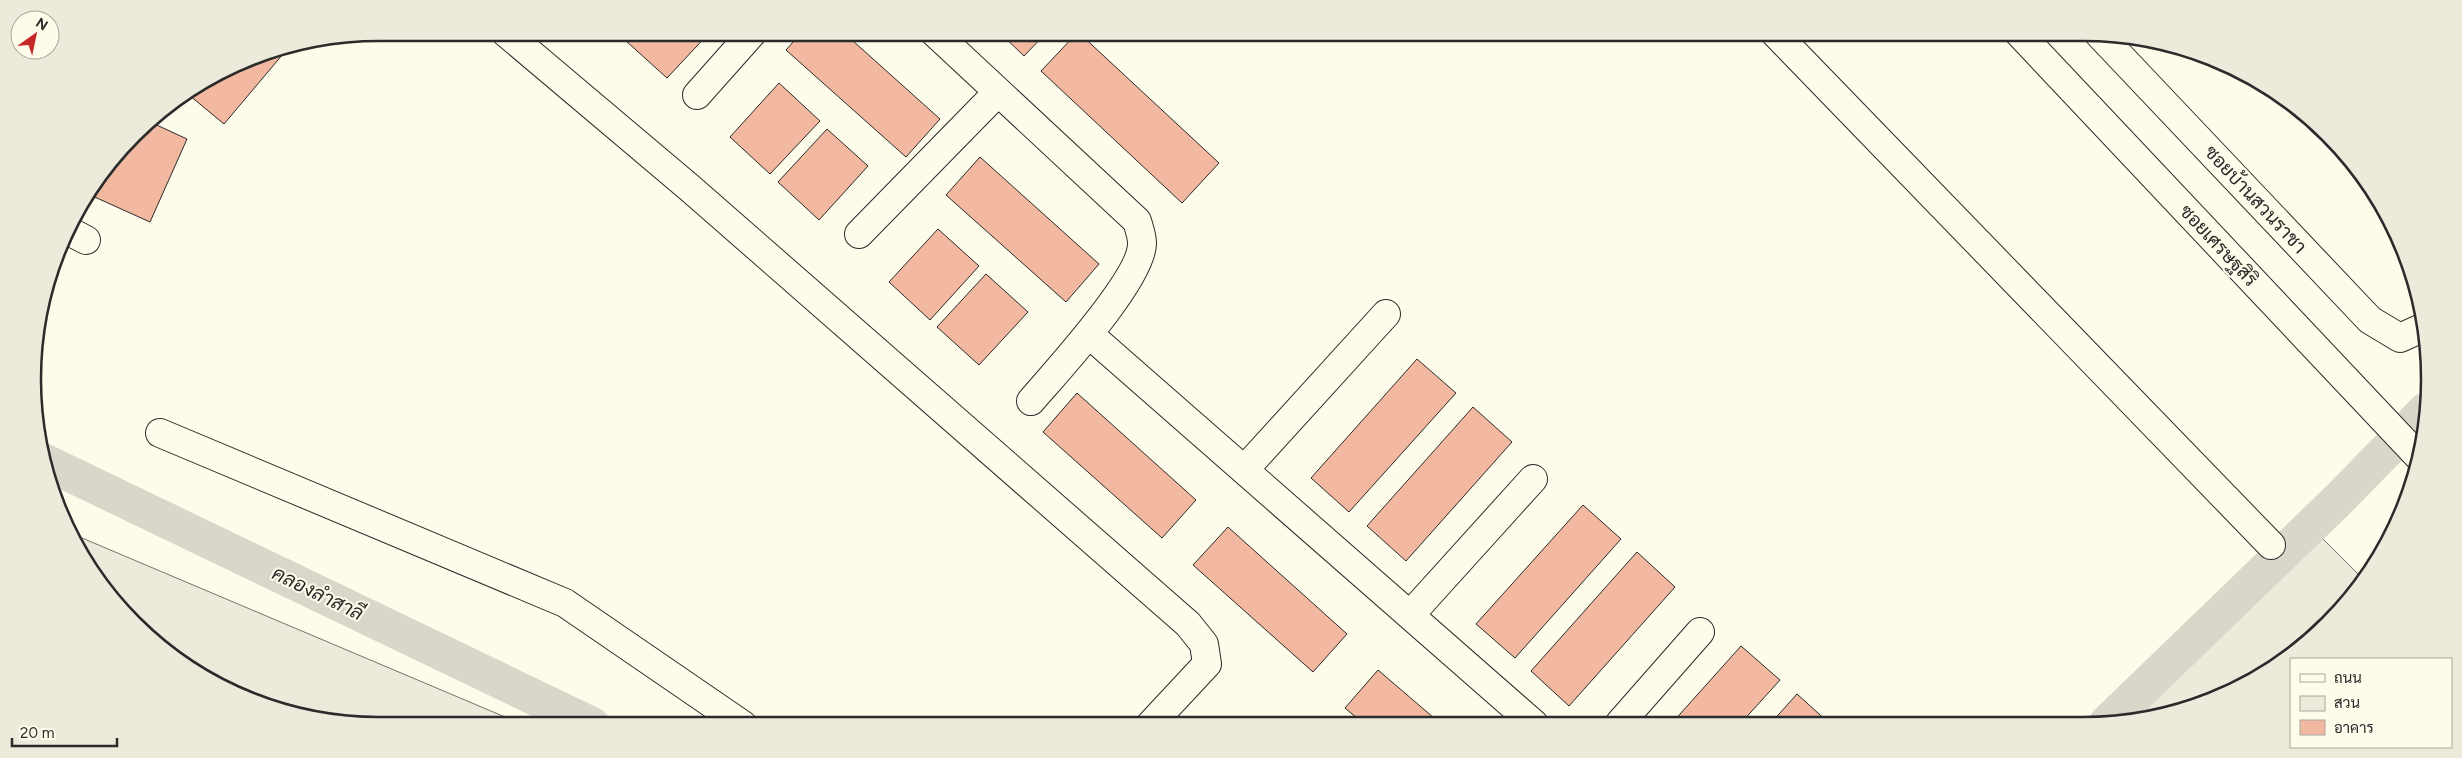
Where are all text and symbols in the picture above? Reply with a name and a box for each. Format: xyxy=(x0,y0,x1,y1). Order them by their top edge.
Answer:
north arrow xyxy=(10,10,60,60)
text: N xyxy=(33,14,51,35)
street label: ซอยบ้านสวนราชา xyxy=(2200,141,2312,258)
street label: ซอยเศรษฐสิริ xyxy=(2174,200,2262,292)
water label: คลองลำสาลี xyxy=(268,560,369,626)
legend xyxy=(2290,658,2452,748)
text: ถนน xyxy=(2334,669,2362,687)
text: สวน xyxy=(2334,694,2360,712)
scale bar xyxy=(12,716,118,748)
text: อาคาร xyxy=(2334,719,2374,737)
text: 20 m xyxy=(20,724,54,742)

